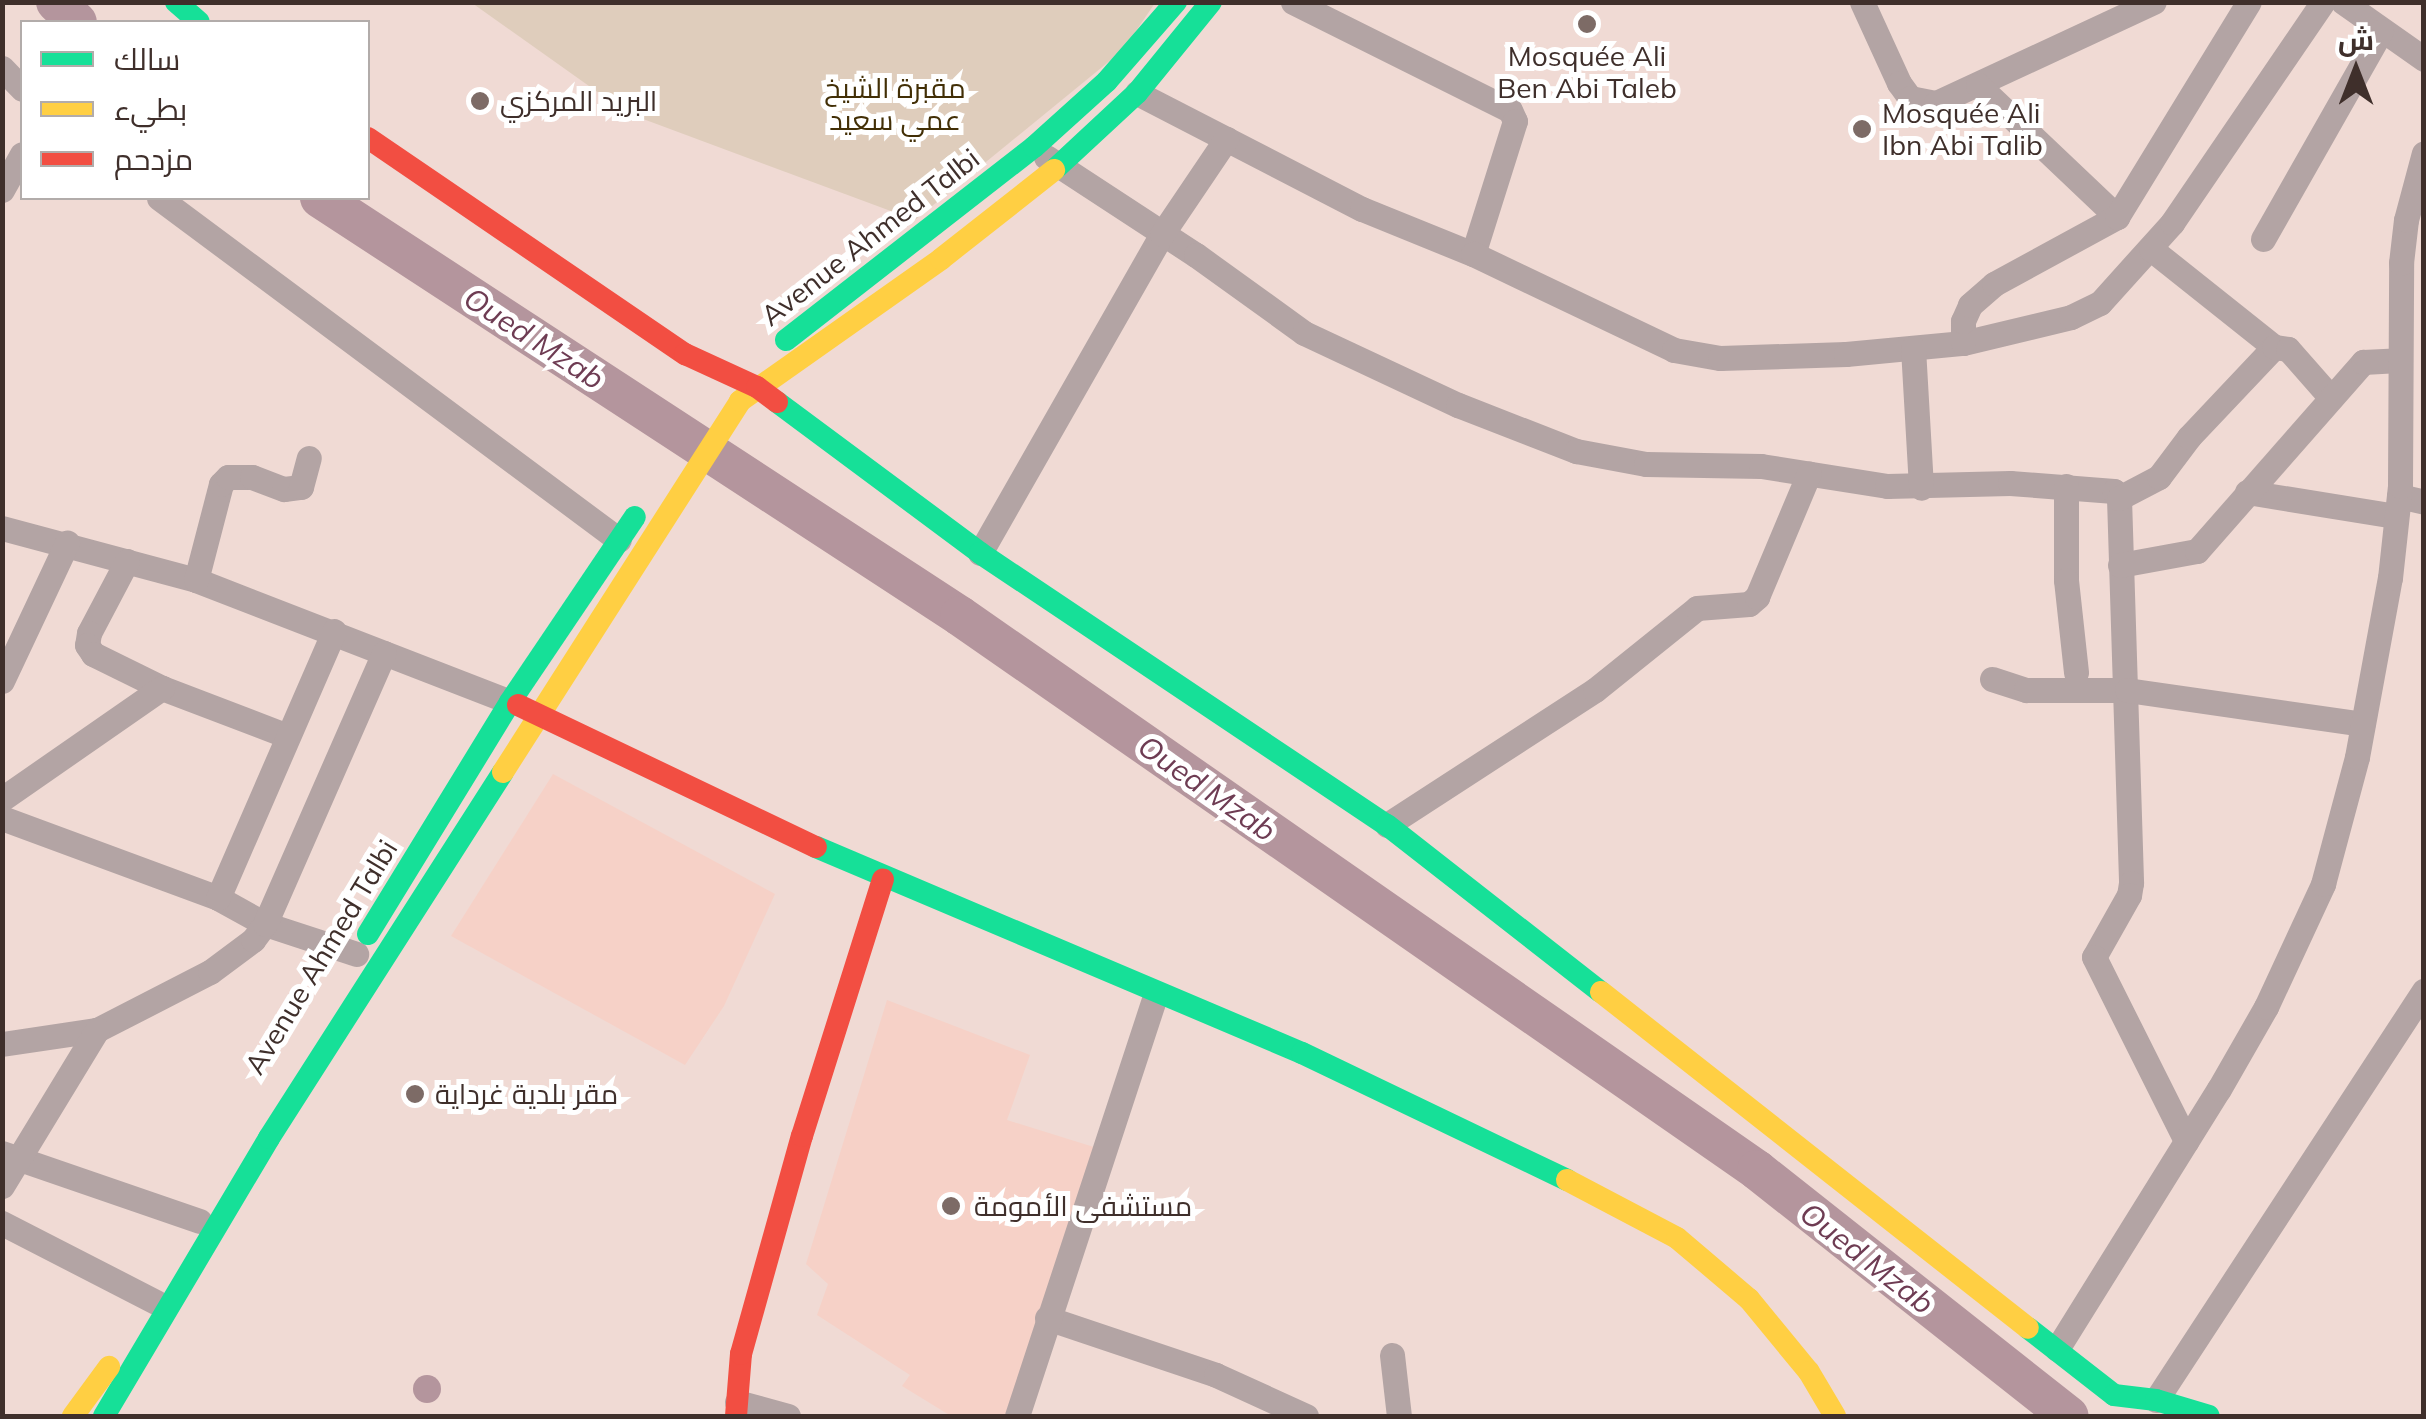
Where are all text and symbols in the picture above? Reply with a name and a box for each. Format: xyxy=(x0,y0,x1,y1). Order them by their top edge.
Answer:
marker: Mosquée Ali Ben Abi Taleb xyxy=(1576,13,1598,35)
legend xyxy=(20,20,370,200)
north arrow xyxy=(2306,20,2406,120)
text: ش xyxy=(2338,22,2374,57)
place label: Mosquée Ali Ben Abi Taleb xyxy=(1497,39,1677,105)
text: سالك xyxy=(114,40,180,78)
park label: مقبرة الشيخ عمي سعيد xyxy=(824,71,966,137)
place label: البريد المركزي xyxy=(500,84,657,118)
text: بطيء xyxy=(114,90,187,128)
marker: البريد المركزي xyxy=(469,90,491,112)
place label: Mosquée Ali Ibn Abi Talib xyxy=(1882,96,2043,162)
marker: Mosquée Ali Ibn Abi Talib xyxy=(1851,118,1873,140)
text: مزدحم xyxy=(114,140,193,178)
street label: Avenue Ahmed Talbi xyxy=(754,141,986,333)
water label: Oued Mzab xyxy=(457,279,611,397)
water label: Oued Mzab xyxy=(1131,727,1283,849)
street label: Avenue Ahmed Talbi xyxy=(238,834,404,1080)
place label: مقر بلدية غرداية xyxy=(435,1077,618,1111)
marker: مقر بلدية غرداية xyxy=(404,1083,426,1105)
place label: مستشفى الأمومة xyxy=(974,1189,1192,1223)
marker: مستشفى الأمومة xyxy=(938,1193,964,1219)
water label: Oued Mzab xyxy=(1793,1195,1941,1321)

